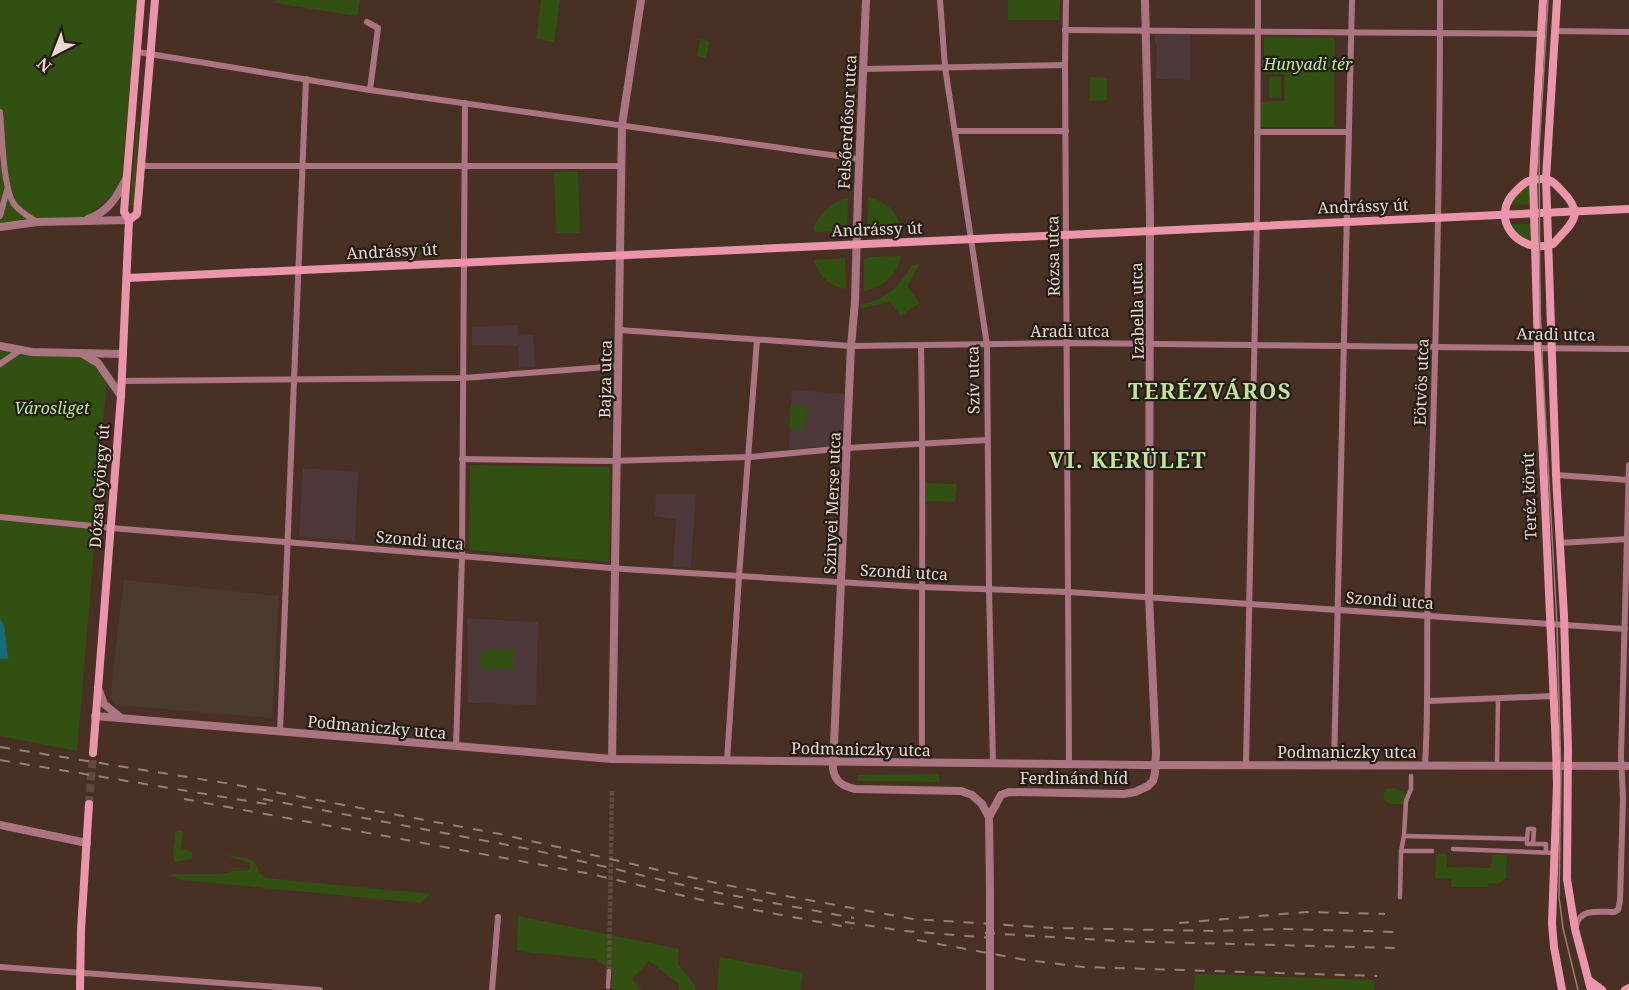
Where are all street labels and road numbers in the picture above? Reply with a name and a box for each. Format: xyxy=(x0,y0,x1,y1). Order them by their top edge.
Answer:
street label: Felsőerdősor utca xyxy=(832,54,862,190)
street label: Andrássy út xyxy=(1317,193,1409,219)
street label: Rózsa utca xyxy=(1041,215,1065,297)
street label: Andrássy út xyxy=(831,216,923,242)
street label: Andrássy út xyxy=(346,238,438,264)
street label: Izabella utca xyxy=(1125,262,1149,360)
street label: Aradi utca xyxy=(1030,320,1110,342)
street label: Aradi utca xyxy=(1516,322,1596,346)
street label: Eötvös utca xyxy=(1408,338,1434,426)
street label: Bajza utca xyxy=(593,340,617,418)
street label: Szív utca xyxy=(961,346,985,414)
street label: Dózsa György út xyxy=(84,423,114,549)
street label: Szinyei Merse utca xyxy=(819,431,845,575)
street label: Teréz körút xyxy=(1516,451,1542,540)
street label: Szondi utca xyxy=(375,525,465,555)
street label: Szondi utca xyxy=(859,559,949,585)
street label: Szondi utca xyxy=(1345,586,1435,614)
street label: Podmaniczky utca xyxy=(307,710,447,744)
street label: Podmaniczky utca xyxy=(791,737,931,761)
street label: Podmaniczky utca xyxy=(1277,741,1417,763)
street label: Ferdinánd híd xyxy=(1020,767,1128,789)

